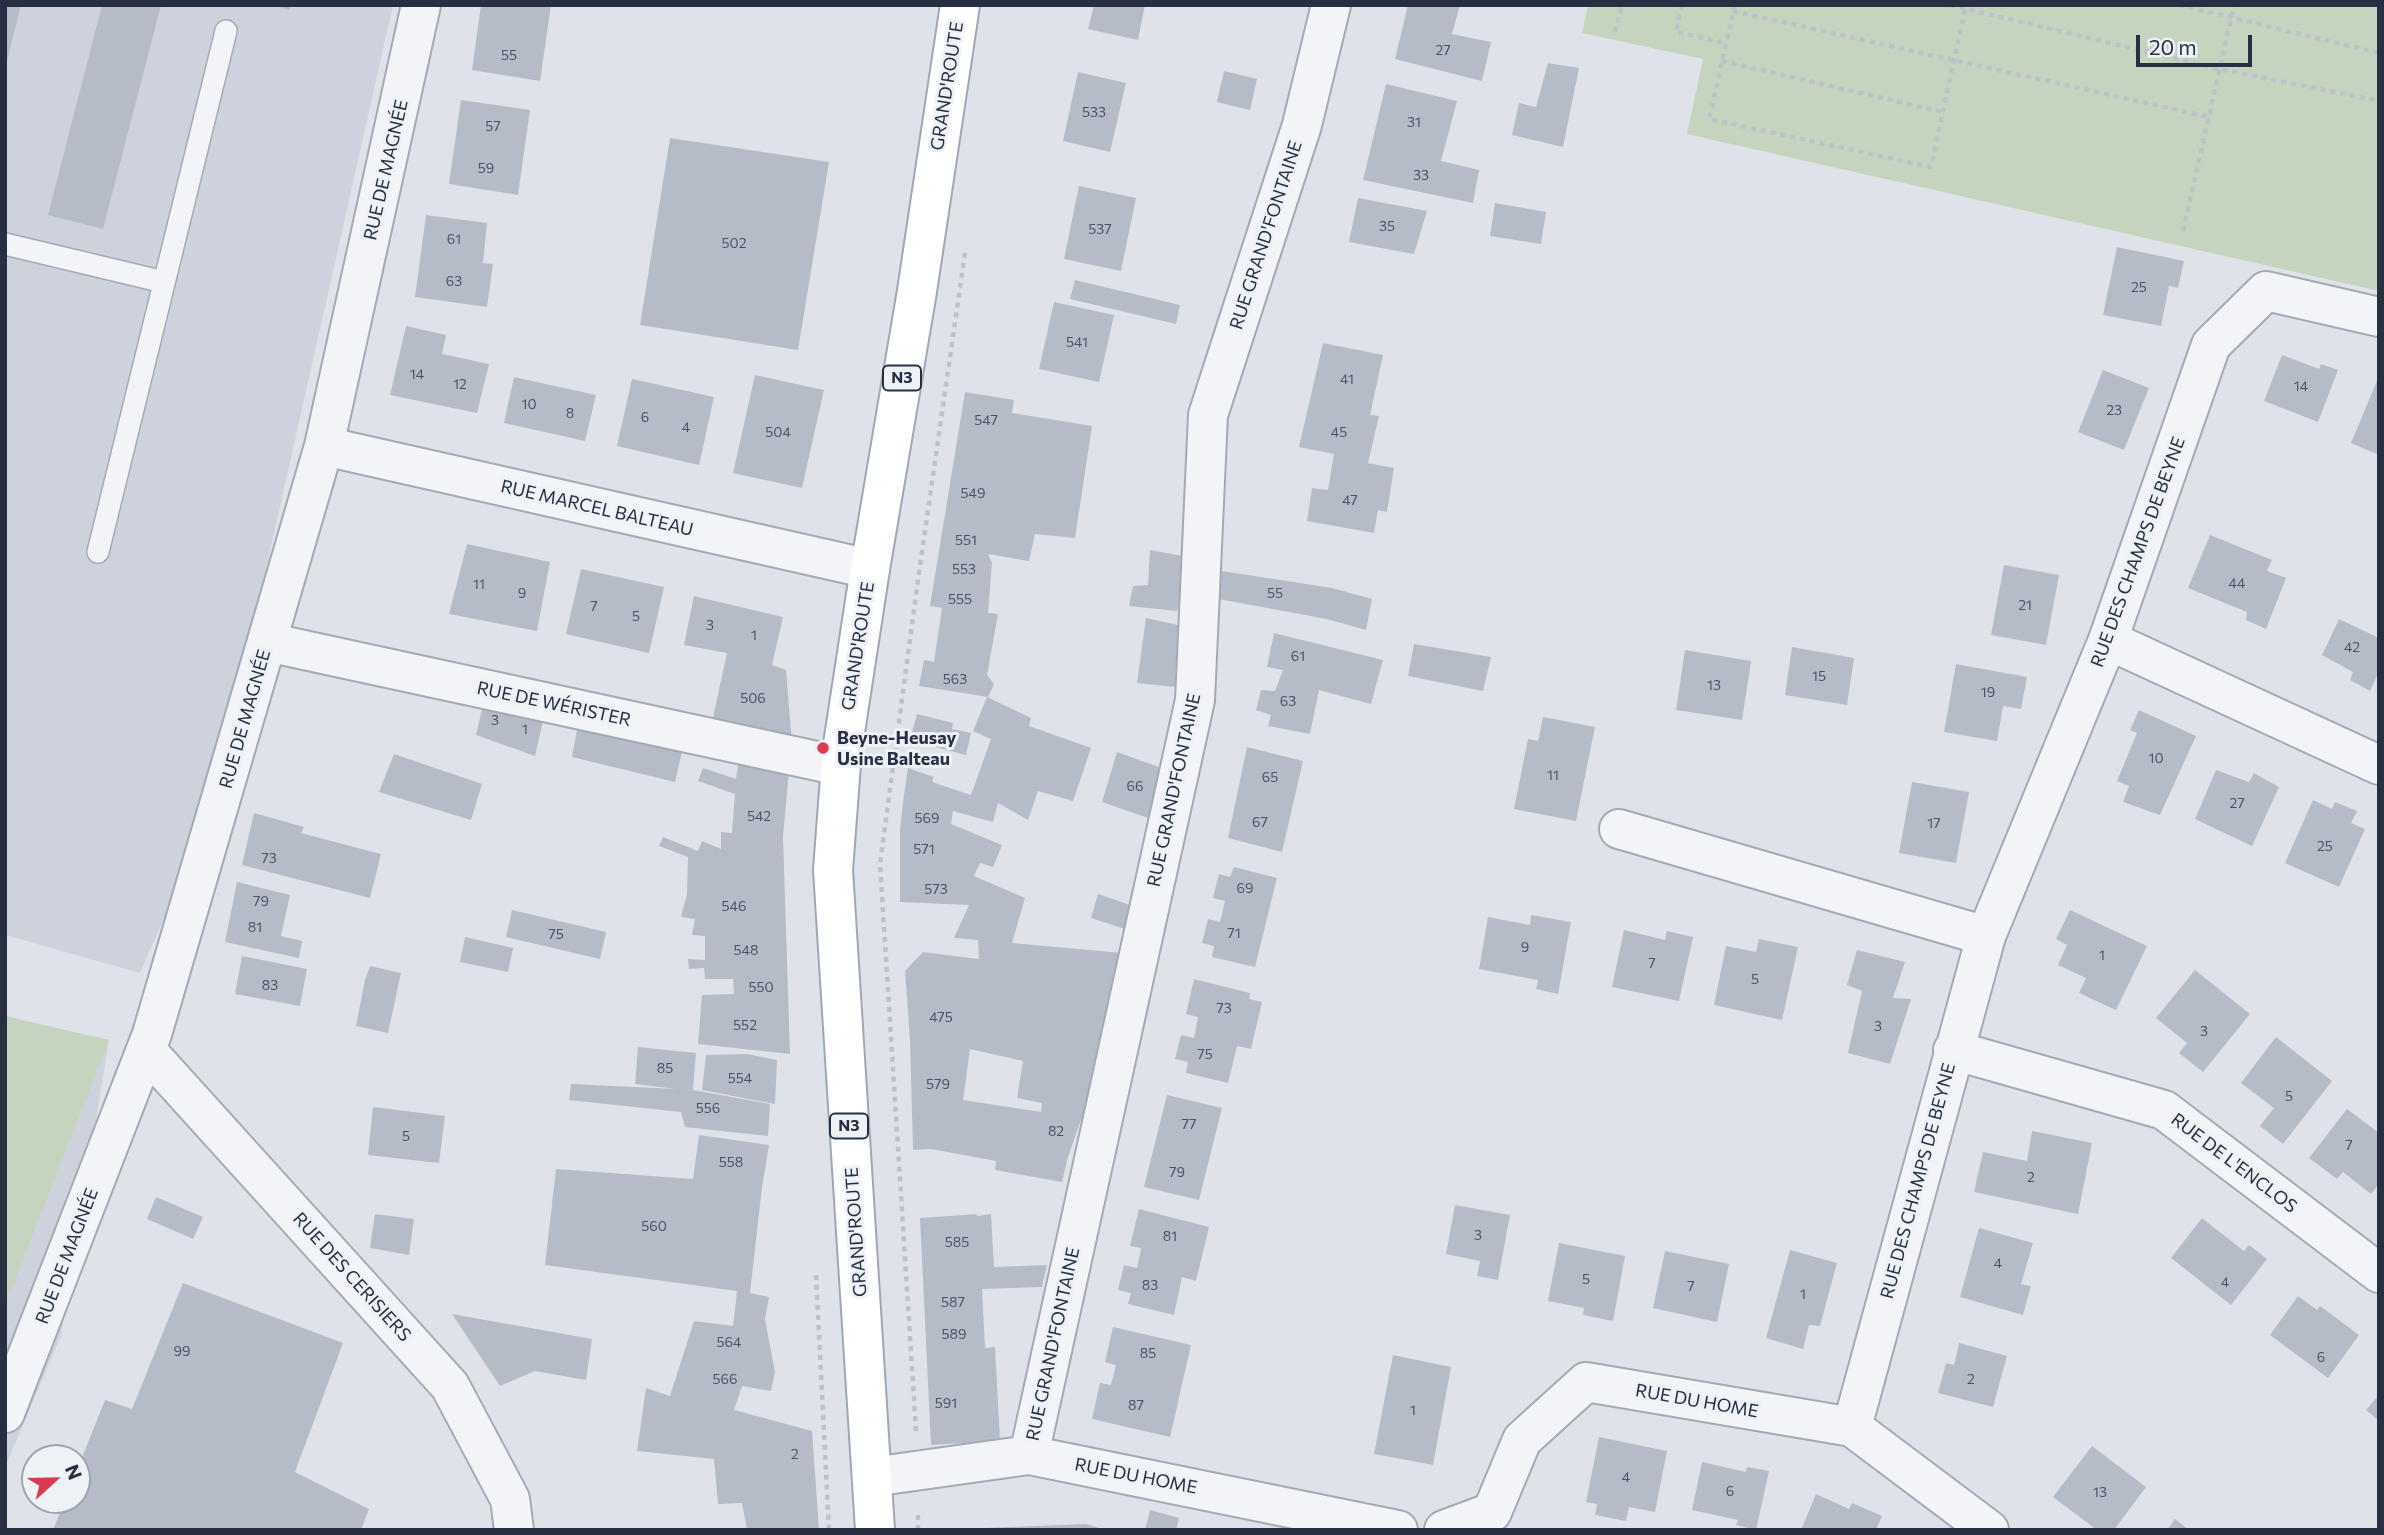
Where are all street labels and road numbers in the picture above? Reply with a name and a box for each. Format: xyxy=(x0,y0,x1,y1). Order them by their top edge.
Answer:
street label: GRAND'ROUTE xyxy=(926,20,968,152)
street label: RUE DE MAGNÉE xyxy=(359,98,413,242)
street label: RUE GRAND'FONTAINE xyxy=(1225,138,1307,332)
road number: N3 xyxy=(883,366,921,390)
street label: RUE DES CHAMPS DE BEYNE xyxy=(2086,434,2190,670)
street label: RUE MARCEL BALTEAU xyxy=(499,475,695,541)
street label: GRAND'ROUTE xyxy=(837,580,879,712)
street label: RUE DE MAGNÉE xyxy=(215,647,275,791)
street label: RUE DE WÉRISTER xyxy=(475,677,633,731)
street label: RUE GRAND'FONTAINE xyxy=(1143,691,1205,889)
street label: RUE DES CHAMPS DE BEYNE xyxy=(1876,1061,1960,1301)
street label: RUE DE L'ENCLOS xyxy=(2167,1109,2301,1217)
road number: N3 xyxy=(830,1114,868,1138)
street label: GRAND'ROUTE xyxy=(841,1166,871,1298)
street label: RUE DE MAGNÉE xyxy=(31,1185,103,1327)
street label: RUE DES CERISIERS xyxy=(288,1208,416,1346)
street label: RUE GRAND'FONTAINE xyxy=(1022,1245,1084,1443)
street label: RUE DU HOME xyxy=(1634,1380,1760,1422)
street label: RUE DU HOME xyxy=(1073,1454,1199,1498)

